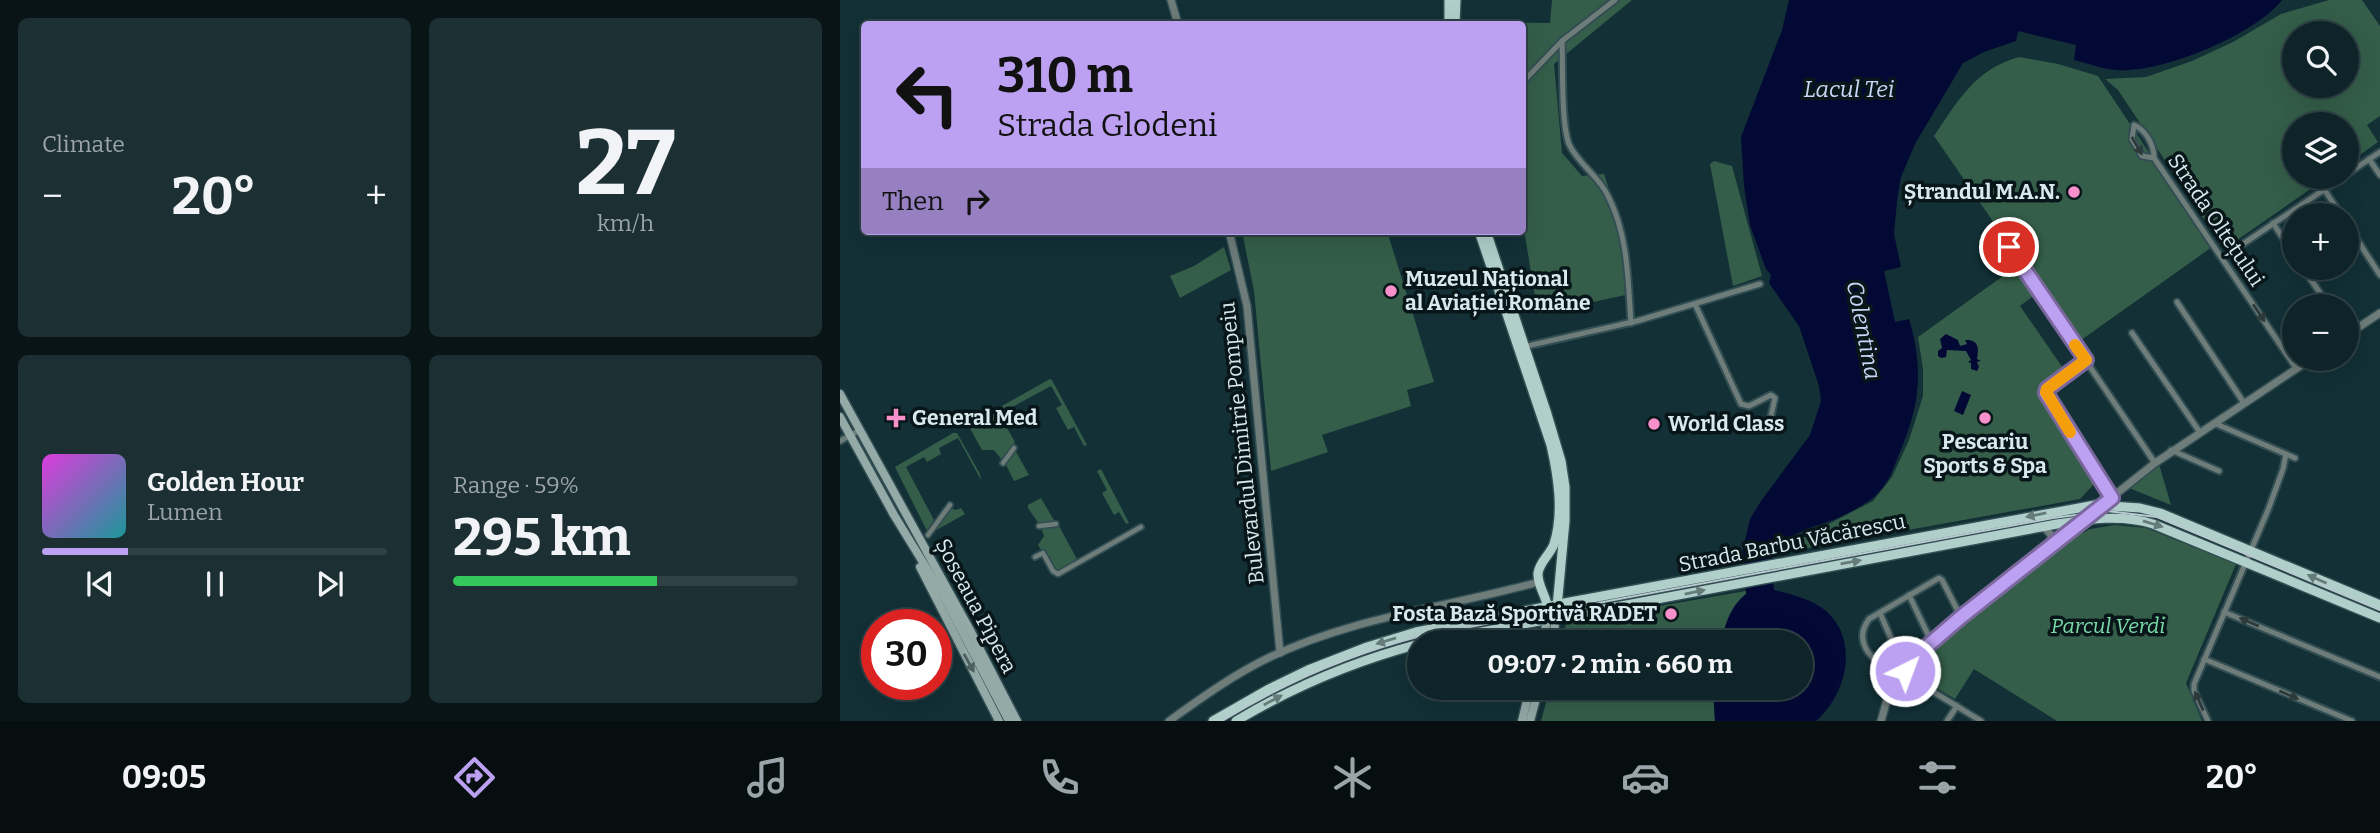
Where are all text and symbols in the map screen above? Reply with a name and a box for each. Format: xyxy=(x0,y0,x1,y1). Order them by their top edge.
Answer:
map controls xyxy=(2282,21,2359,371)
button: search xyxy=(2282,21,2359,98)
text: 310 m xyxy=(997,46,1133,105)
icon: left xyxy=(882,49,973,140)
water label: Lacul Tei xyxy=(1804,75,1895,103)
text: Strada Glodeni xyxy=(997,106,1218,144)
text: 27 xyxy=(576,109,675,218)
button: layers xyxy=(2282,112,2359,189)
text: Climate xyxy=(42,130,125,158)
one-way arrow xyxy=(2130,136,2143,156)
street label: Strada Oltețului xyxy=(2162,149,2270,291)
text: 20° xyxy=(172,165,256,228)
text: − xyxy=(42,173,63,219)
text: + xyxy=(365,173,387,219)
place label: Ștrandul M.A.N. xyxy=(1904,179,2060,206)
icon: right xyxy=(958,182,996,220)
marker: Ștrandul M.A.N. xyxy=(2066,184,2082,200)
text: Then xyxy=(882,186,944,217)
button: + xyxy=(2282,203,2359,280)
text: km/h xyxy=(597,209,654,237)
pin xyxy=(1979,217,2039,277)
icon: arrive xyxy=(1990,228,2028,266)
place label: Muzeul Național al Aviației Române xyxy=(1405,266,1591,317)
water label: Colentina xyxy=(1841,278,1887,382)
marker: Muzeul Național al Aviației Române xyxy=(1383,283,1399,299)
button: − xyxy=(2282,294,2359,371)
street label: Bulevardul Dimitrie Pompeiu xyxy=(1214,301,1270,585)
one-way arrow xyxy=(2252,304,2266,322)
place label: General Med xyxy=(912,405,1038,431)
marker: General Med xyxy=(886,408,906,428)
marker: Pescariu Sports & Spa xyxy=(1977,410,1993,426)
place label: World Class xyxy=(1668,411,1784,437)
marker: World Class xyxy=(1646,416,1662,432)
place label: Pescariu Sports & Spa xyxy=(1923,429,2047,479)
text: Golden Hour xyxy=(147,467,304,498)
text: Range · 59% xyxy=(453,471,579,499)
text: Lumen xyxy=(147,498,223,526)
text: 295 km xyxy=(453,506,631,569)
street label: Strada Barbu Văcărescu xyxy=(1676,508,1908,578)
one-way arrow xyxy=(2025,510,2047,521)
one-way arrow xyxy=(2143,520,2164,530)
street label: Șoseaua Pipera xyxy=(930,534,1023,678)
one-way arrow xyxy=(1840,556,1862,567)
icon: previous xyxy=(81,565,119,603)
icon: pause xyxy=(196,565,234,603)
icon: next xyxy=(311,565,349,603)
one-way arrow xyxy=(2307,573,2327,585)
one-way arrow xyxy=(1684,586,1706,597)
place label: Fosta Bază Sportivă RADET xyxy=(1392,601,1657,627)
marker: Fosta Bază Sportivă RADET xyxy=(1663,606,1679,622)
speed limit sign: 30 xyxy=(861,609,952,700)
park label: Parcul Verdi xyxy=(2051,613,2165,639)
one-way arrow xyxy=(2239,616,2259,628)
position arrow xyxy=(1868,634,1942,708)
one-way arrow xyxy=(1375,636,1396,647)
text: 09:07 · 2 min · 660 m xyxy=(1487,649,1733,680)
one-way arrow xyxy=(963,653,975,673)
one-way arrow xyxy=(2279,690,2300,701)
one-way arrow xyxy=(2193,691,2204,712)
one-way arrow xyxy=(1263,695,1283,706)
icon: directions xyxy=(450,753,499,802)
icon: music xyxy=(743,753,792,802)
icon: phone xyxy=(1035,753,1084,802)
icon: climate xyxy=(1328,753,1377,802)
icon: car xyxy=(1621,753,1670,802)
icon: filters xyxy=(1913,753,1962,802)
text: 09:05 xyxy=(122,758,206,796)
text: 20° xyxy=(2206,758,2258,796)

